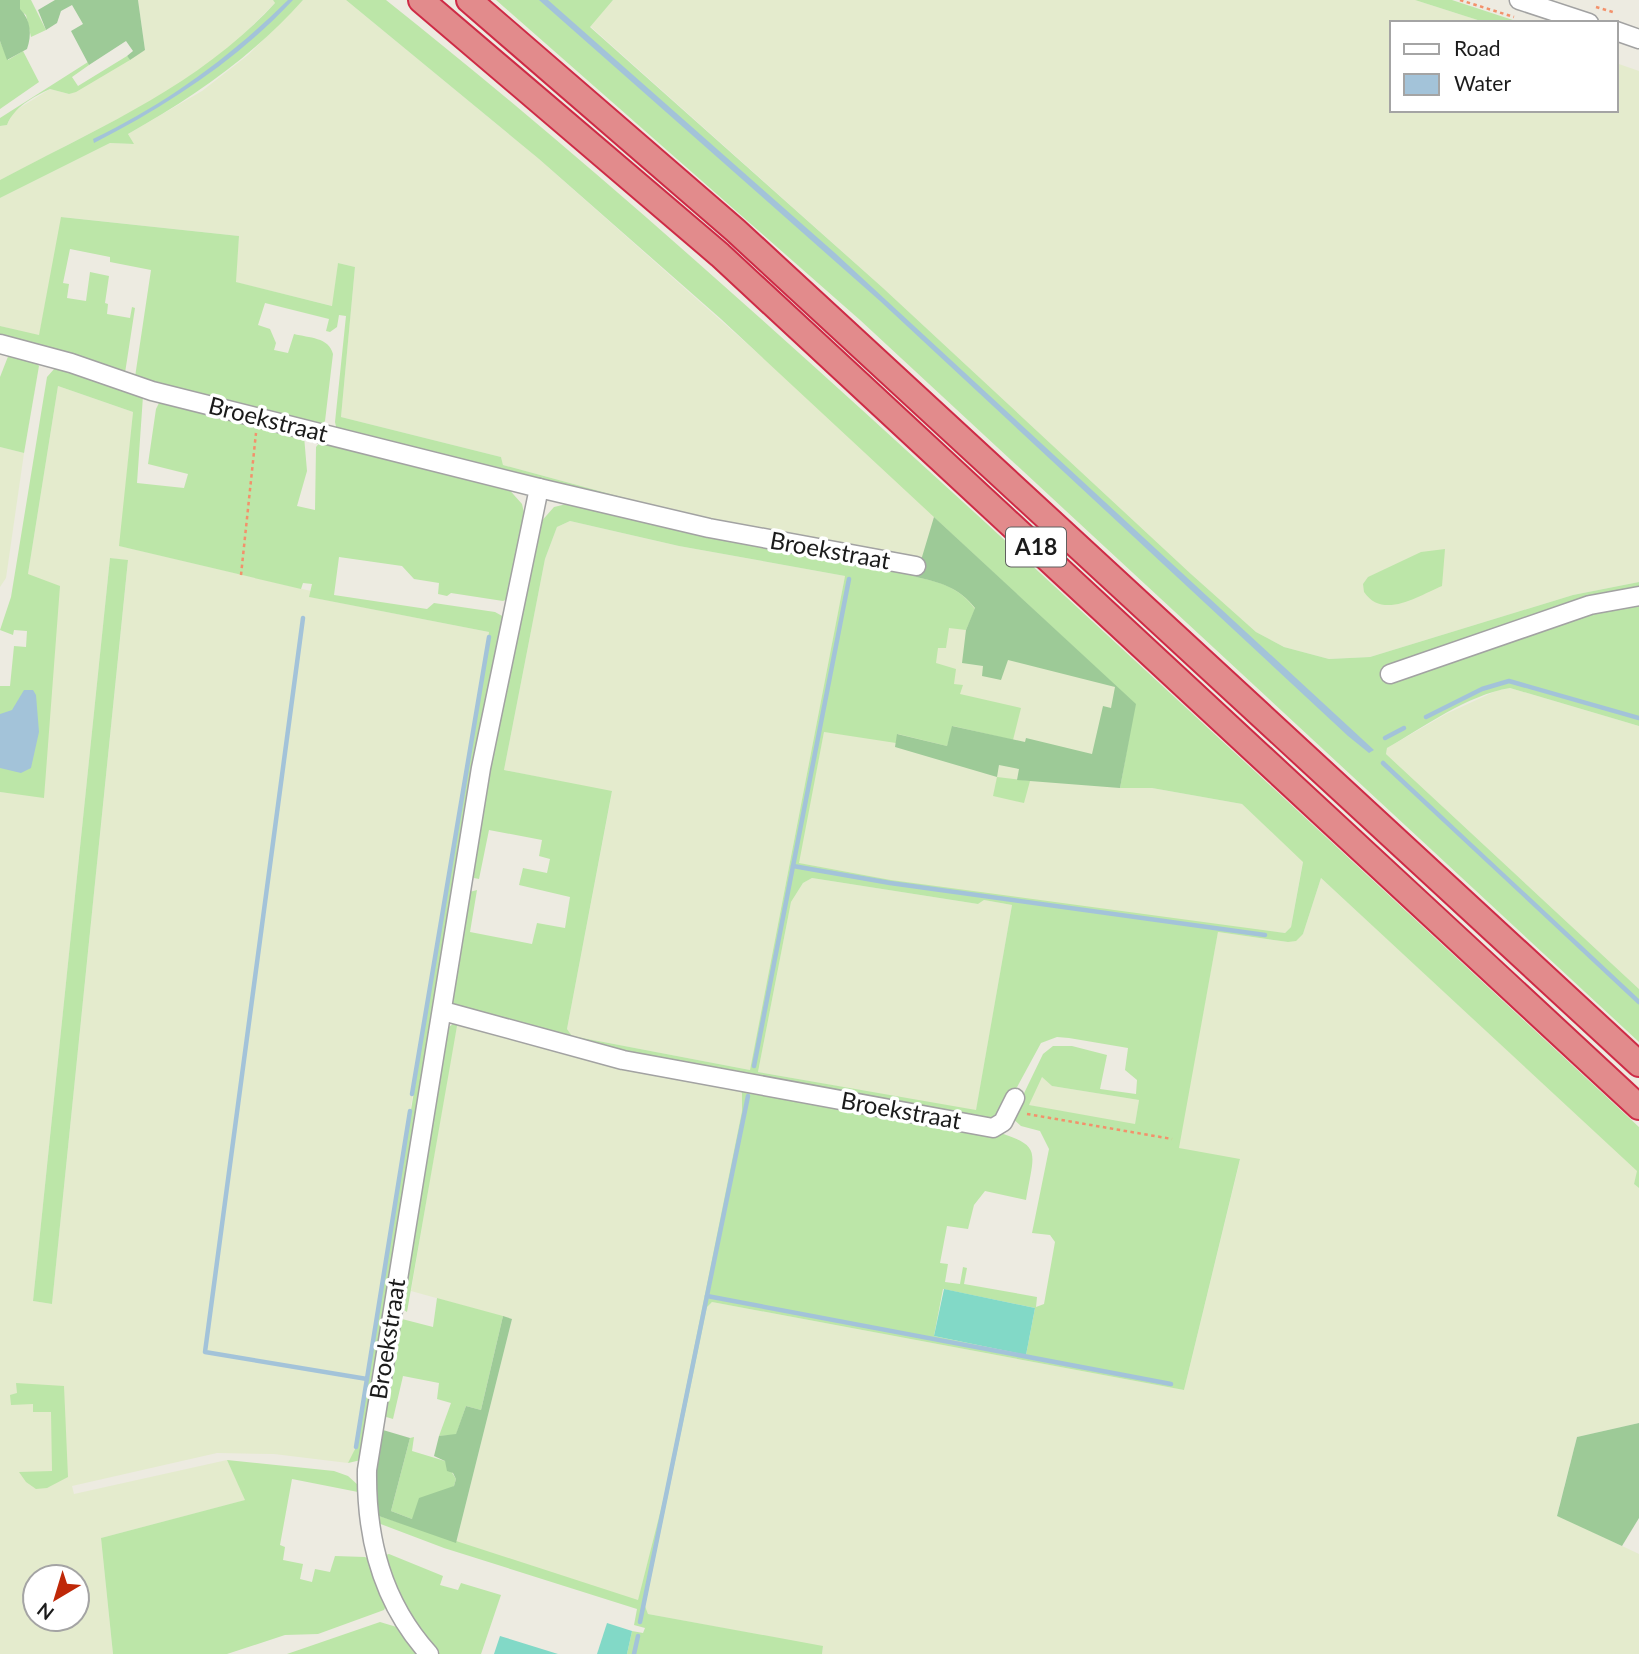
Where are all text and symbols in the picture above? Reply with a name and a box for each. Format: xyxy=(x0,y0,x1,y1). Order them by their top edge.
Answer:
legend xyxy=(1390,21,1618,112)
text: Road xyxy=(1454,35,1501,60)
text: Water xyxy=(1454,70,1511,95)
street label: Broekstraat xyxy=(206,390,331,447)
street label: Broekstraat xyxy=(768,525,893,574)
road number: A18 xyxy=(1006,527,1066,566)
street label: Broekstraat xyxy=(839,1085,964,1134)
street label: Broekstraat xyxy=(363,1276,410,1401)
north arrow xyxy=(21,1563,91,1633)
text: N xyxy=(32,1598,58,1625)

